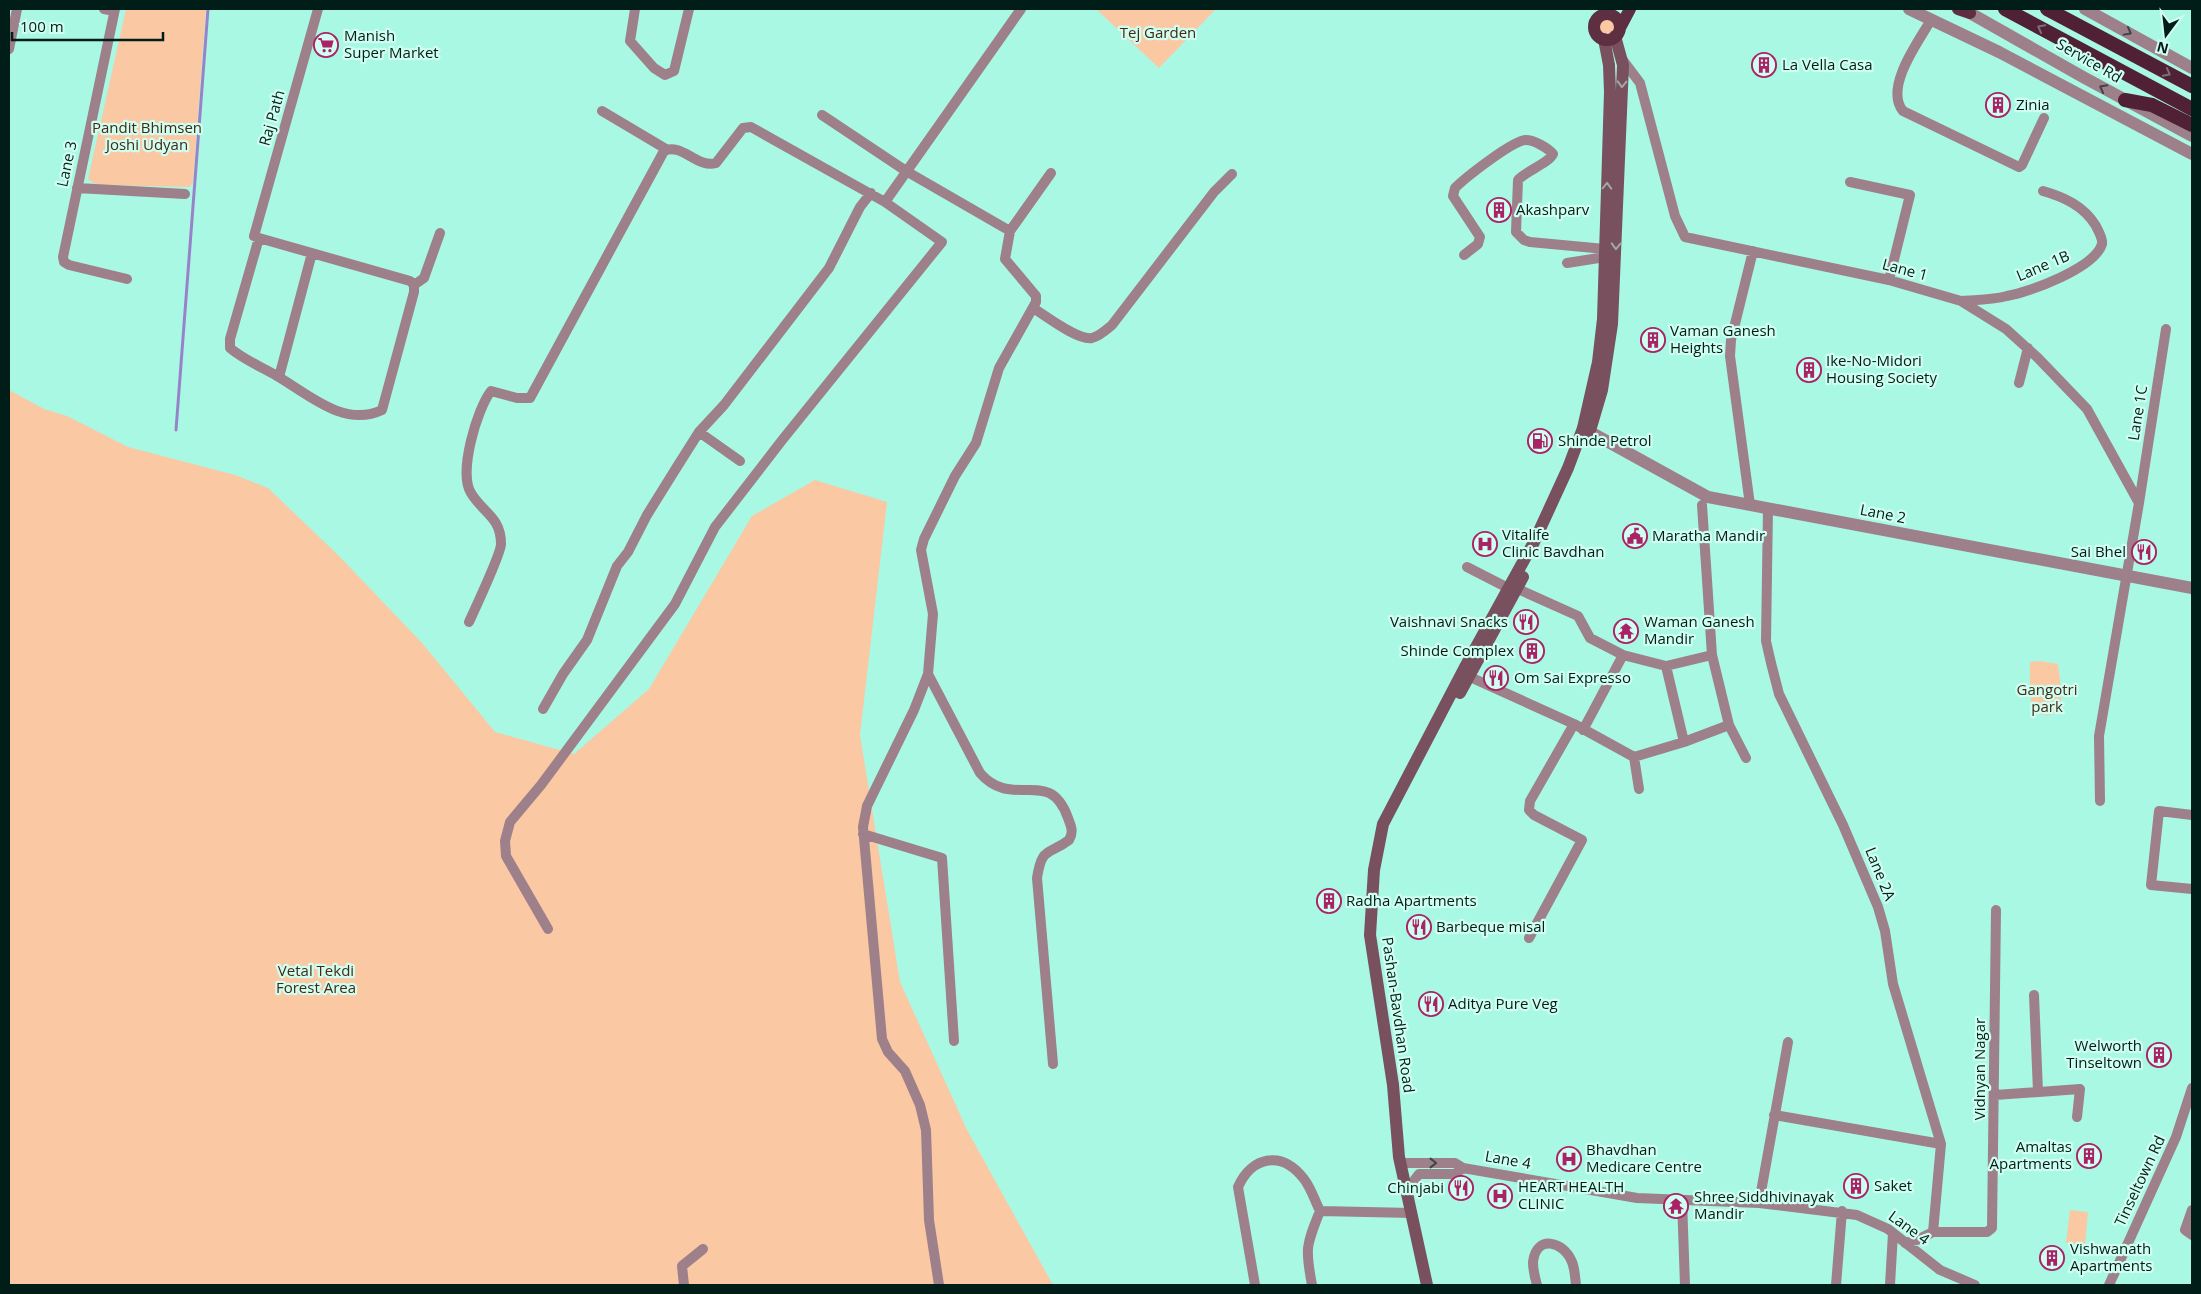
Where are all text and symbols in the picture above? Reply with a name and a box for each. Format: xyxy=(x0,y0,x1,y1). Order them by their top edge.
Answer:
scale bar xyxy=(12,10,164,42)
north arrow xyxy=(2141,10,2191,60)
text: 100 m xyxy=(20,16,64,36)
park label: Tej Garden xyxy=(1120,22,1196,42)
one-way arrow xyxy=(2037,24,2046,34)
place label: Manish Super Market xyxy=(344,25,439,62)
one-way arrow xyxy=(2122,26,2131,36)
supermarket icon: Manish Super Market xyxy=(313,32,339,58)
street label: Service Rd xyxy=(2053,33,2126,87)
text: N xyxy=(2155,37,2170,59)
building icon: La Vella Casa xyxy=(1751,52,1777,78)
place label: La Vella Casa xyxy=(1782,54,1873,74)
one-way arrow xyxy=(2162,67,2171,77)
one-way arrow xyxy=(1617,80,1627,88)
one-way arrow xyxy=(2099,84,2108,94)
street label: Raj Path xyxy=(254,87,289,148)
building icon: Zinia xyxy=(1985,92,2011,118)
place label: Zinia xyxy=(2016,94,2050,114)
park label: Pandit Bhimsen Joshi Udyan xyxy=(92,117,202,154)
street label: Lane 3 xyxy=(51,139,81,188)
one-way arrow xyxy=(1602,182,1612,190)
building icon: Akashparv xyxy=(1486,197,1512,223)
place label: Akashparv xyxy=(1516,199,1590,219)
one-way arrow xyxy=(1610,242,1621,250)
street label: Lane 1B xyxy=(2013,245,2072,285)
street label: Lane 1 xyxy=(1880,253,1930,285)
place label: Vaman Ganesh Heights xyxy=(1670,320,1776,357)
building icon: Vaman Ganesh Heights xyxy=(1640,327,1666,353)
place label: Ike-No-Midori Housing Society xyxy=(1826,350,1937,387)
building icon: Ike-No-Midori Housing Society xyxy=(1796,357,1822,383)
street label: Lane 1C xyxy=(2123,384,2151,442)
fuel station icon: Shinde Petrol xyxy=(1527,428,1553,454)
place label: Shinde Petrol xyxy=(1558,430,1652,450)
street label: Lane 2 xyxy=(1859,499,1908,527)
public building icon: Maratha Mandir xyxy=(1622,523,1648,549)
place label: Vitalife Clinic Bavdhan xyxy=(1502,524,1605,561)
place label: Maratha Mandir xyxy=(1652,525,1765,545)
hospital icon: Vitalife Clinic Bavdhan xyxy=(1472,531,1498,557)
restaurant icon: Sai Bhel xyxy=(2131,539,2157,565)
place label: Sai Bhel xyxy=(2071,541,2126,561)
restaurant icon: Vaishnavi Snacks xyxy=(1513,609,1539,635)
place label: Vaishnavi Snacks xyxy=(1390,611,1508,631)
place label: Waman Ganesh Mandir xyxy=(1644,611,1755,648)
temple icon: Waman Ganesh Mandir xyxy=(1613,618,1639,644)
building icon: Shinde Complex xyxy=(1519,638,1545,664)
place label: Shinde Complex xyxy=(1400,640,1514,660)
restaurant icon: Om Sai Expresso xyxy=(1483,665,1509,691)
place label: Om Sai Expresso xyxy=(1514,667,1631,687)
park label: Gangotri park xyxy=(2017,679,2077,716)
street label: Lane 2A xyxy=(1861,844,1901,904)
building icon: Radha Apartments xyxy=(1316,888,1342,914)
place label: Radha Apartments xyxy=(1346,890,1477,910)
restaurant icon: Barbeque misal xyxy=(1406,914,1432,940)
place label: Barbeque misal xyxy=(1436,916,1545,936)
street label: Pashan-Bavdhan Road xyxy=(1378,936,1420,1094)
park label: Vetal Tekdi Forest Area xyxy=(276,960,356,997)
restaurant icon: Aditya Pure Veg xyxy=(1418,991,1444,1017)
place label: Aditya Pure Veg xyxy=(1448,993,1558,1013)
street label: Vidnyan Nagar xyxy=(1969,1018,1989,1120)
place label: Welworth Tinseltown xyxy=(2066,1035,2142,1072)
building icon: Welworth Tinseltown xyxy=(2146,1042,2172,1068)
street label: Tinseltown Rd xyxy=(2109,1132,2169,1229)
place label: Amaltas Apartments xyxy=(1990,1136,2072,1173)
place label: Bhavdhan Medicare Centre xyxy=(1586,1139,1702,1176)
building icon: Amaltas Apartments xyxy=(2076,1143,2102,1169)
street label: Lane 4 xyxy=(1484,1145,1533,1173)
hospital icon: Bhavdhan Medicare Centre xyxy=(1556,1146,1582,1172)
one-way arrow xyxy=(1429,1158,1437,1168)
building icon: Saket xyxy=(1843,1173,1869,1199)
restaurant icon: Chinjabi xyxy=(1448,1175,1474,1201)
place label: Saket xyxy=(1874,1175,1912,1195)
place label: HEART HEALTH CLINIC xyxy=(1518,1176,1624,1213)
place label: Chinjabi xyxy=(1387,1177,1444,1197)
hospital icon: HEART HEALTH CLINIC xyxy=(1487,1183,1513,1209)
place label: Shree Siddhivinayak Mandir xyxy=(1694,1186,1834,1223)
temple icon: Shree Siddhivinayak Mandir xyxy=(1663,1193,1689,1219)
street label: Lane 4 xyxy=(1885,1206,1935,1249)
place label: Vishwanath Apartments xyxy=(2070,1238,2152,1275)
building icon: Vishwanath Apartments xyxy=(2039,1245,2065,1271)

